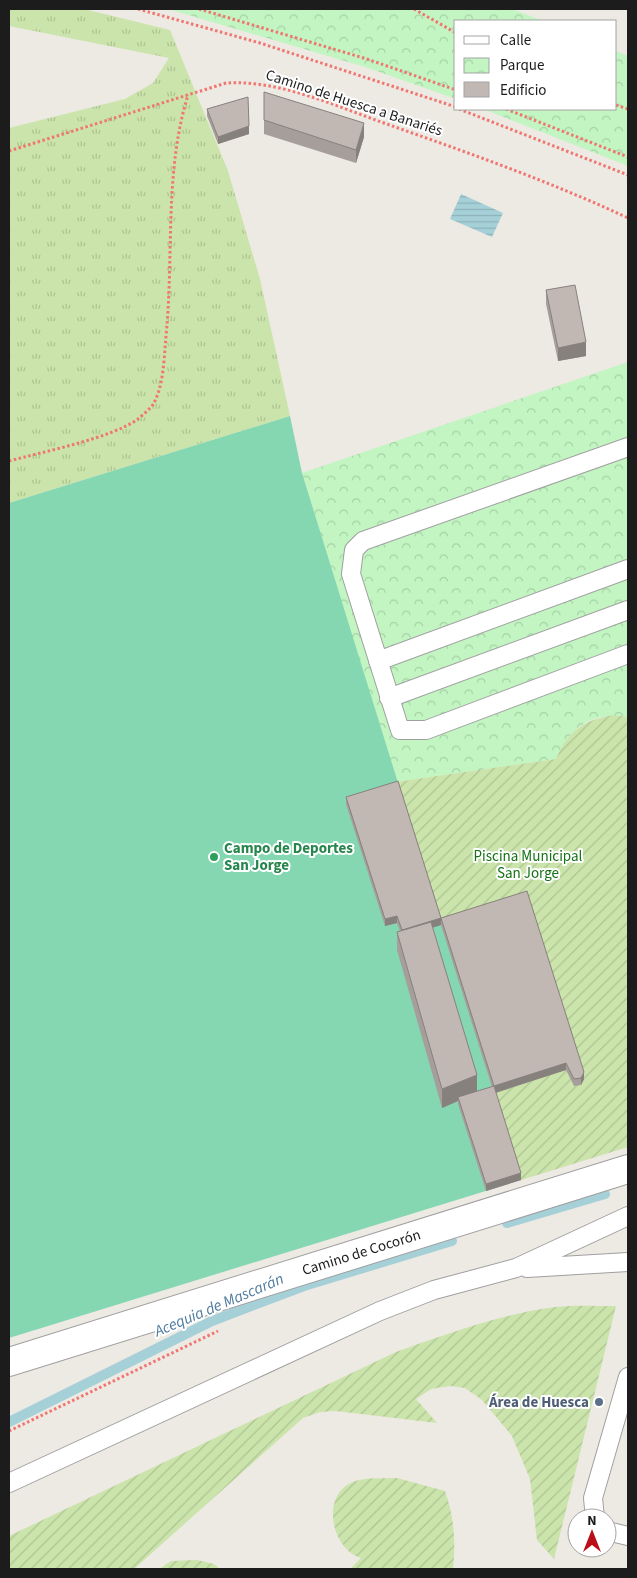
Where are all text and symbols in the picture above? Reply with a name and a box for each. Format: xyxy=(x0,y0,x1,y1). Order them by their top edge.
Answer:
legend xyxy=(454,20,617,110)
text: Calle xyxy=(500,30,531,51)
text: Parque xyxy=(500,55,544,76)
street label: Camino de Huesca a Banariés xyxy=(263,64,445,142)
text: Edificio xyxy=(500,80,547,101)
place label: Campo de Deportes San Jorge xyxy=(224,838,353,876)
park label: Piscina Municipal San Jorge xyxy=(474,846,583,884)
marker: Campo de Deportes San Jorge xyxy=(208,851,220,863)
street label: Camino de Cocorón xyxy=(299,1224,423,1281)
water label: Acequia de Mascarán xyxy=(150,1268,287,1343)
place label: Área de Huesca xyxy=(488,1392,589,1413)
marker: Área de Huesca xyxy=(593,1396,605,1408)
north arrow xyxy=(567,1508,617,1558)
text: N xyxy=(587,1511,597,1531)

